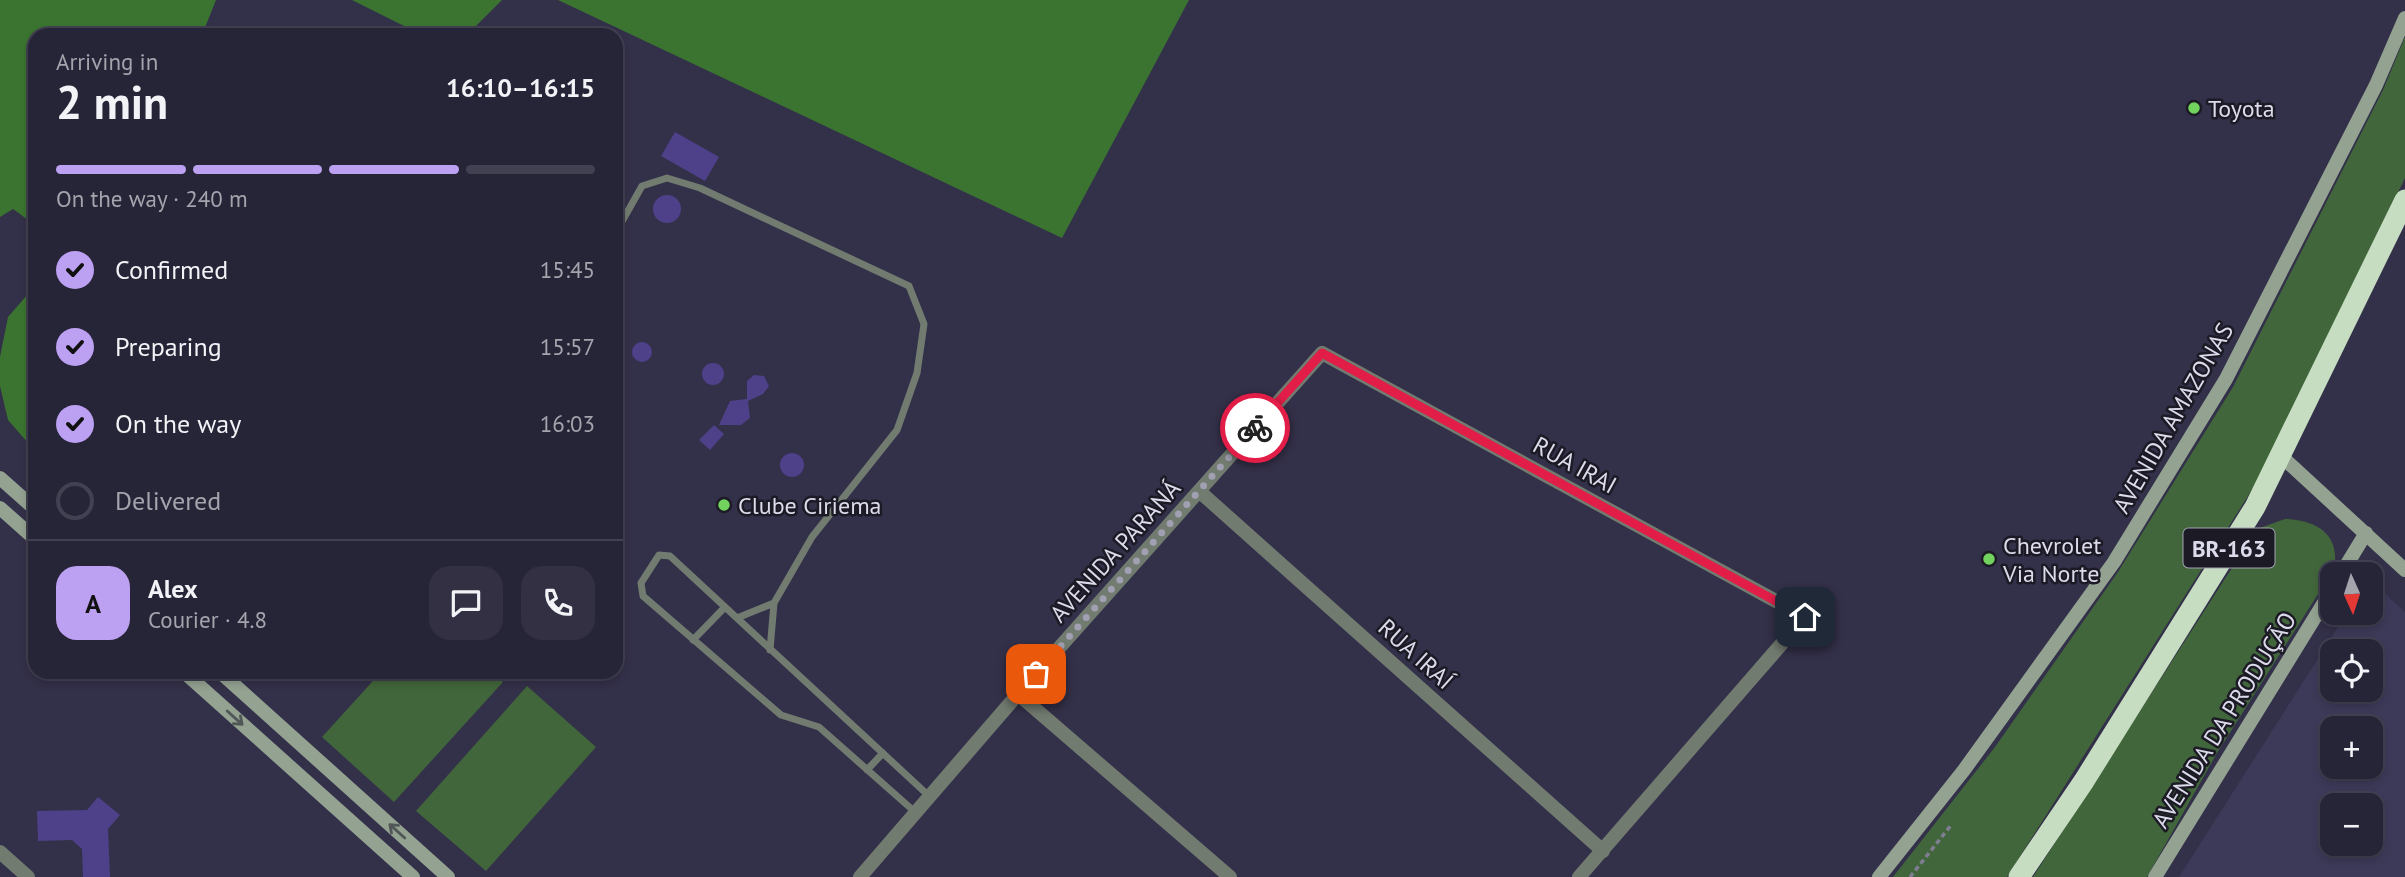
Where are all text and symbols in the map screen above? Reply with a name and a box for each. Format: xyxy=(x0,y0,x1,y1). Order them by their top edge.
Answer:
text: Arriving in xyxy=(56,47,158,76)
text: 16:10–16:15 xyxy=(446,71,595,104)
text: 2 min xyxy=(56,72,168,132)
place label: Toyota xyxy=(2208,93,2275,124)
marker: Toyota xyxy=(2186,100,2202,116)
text: On the way · 240 m xyxy=(56,184,248,213)
icon: check xyxy=(56,251,94,289)
text: Confirmed xyxy=(115,253,228,286)
text: 15:45 xyxy=(540,255,595,284)
street label: AVENIDA AMAZONAS xyxy=(2106,317,2240,519)
icon: check xyxy=(56,328,94,366)
text: Preparing xyxy=(115,330,222,363)
text: 15:57 xyxy=(540,332,595,361)
courier xyxy=(1220,393,1290,463)
icon: check xyxy=(56,405,94,443)
text: On the way xyxy=(115,407,241,440)
text: 16:03 xyxy=(540,409,595,438)
icon: bike xyxy=(1236,409,1274,447)
street label: RUA IRAI xyxy=(1528,429,1622,501)
street label: AVENIDA PARANÁ xyxy=(1043,473,1187,629)
text: Delivered xyxy=(115,484,221,517)
place label: Clube Ciriema xyxy=(738,490,882,521)
marker: Clube Ciriema xyxy=(716,497,732,513)
road number: BR-163 xyxy=(2184,528,2274,568)
place label: Chevrolet Via Norte xyxy=(2002,530,2101,589)
marker: Chevrolet Via Norte xyxy=(1981,551,1997,567)
north arrow xyxy=(2320,562,2384,625)
map controls xyxy=(2320,562,2383,856)
button: chat xyxy=(429,566,503,640)
button: phone xyxy=(521,566,595,640)
text: Alex xyxy=(148,572,198,605)
text: A xyxy=(85,587,101,620)
pin xyxy=(1775,587,1835,647)
icon: home xyxy=(1786,598,1824,636)
text: Courier · 4.8 xyxy=(148,605,267,634)
street label: AVENIDA DA PRODUÇÃO xyxy=(2145,606,2303,834)
street label: RUA IRAÍ xyxy=(1372,612,1461,697)
button: locate xyxy=(2320,639,2383,702)
pin xyxy=(1006,644,1066,704)
icon: bag xyxy=(1017,655,1055,693)
one-way arrow xyxy=(226,709,243,726)
button: + xyxy=(2320,716,2383,779)
button: − xyxy=(2320,793,2383,856)
one-way arrow xyxy=(389,823,406,840)

